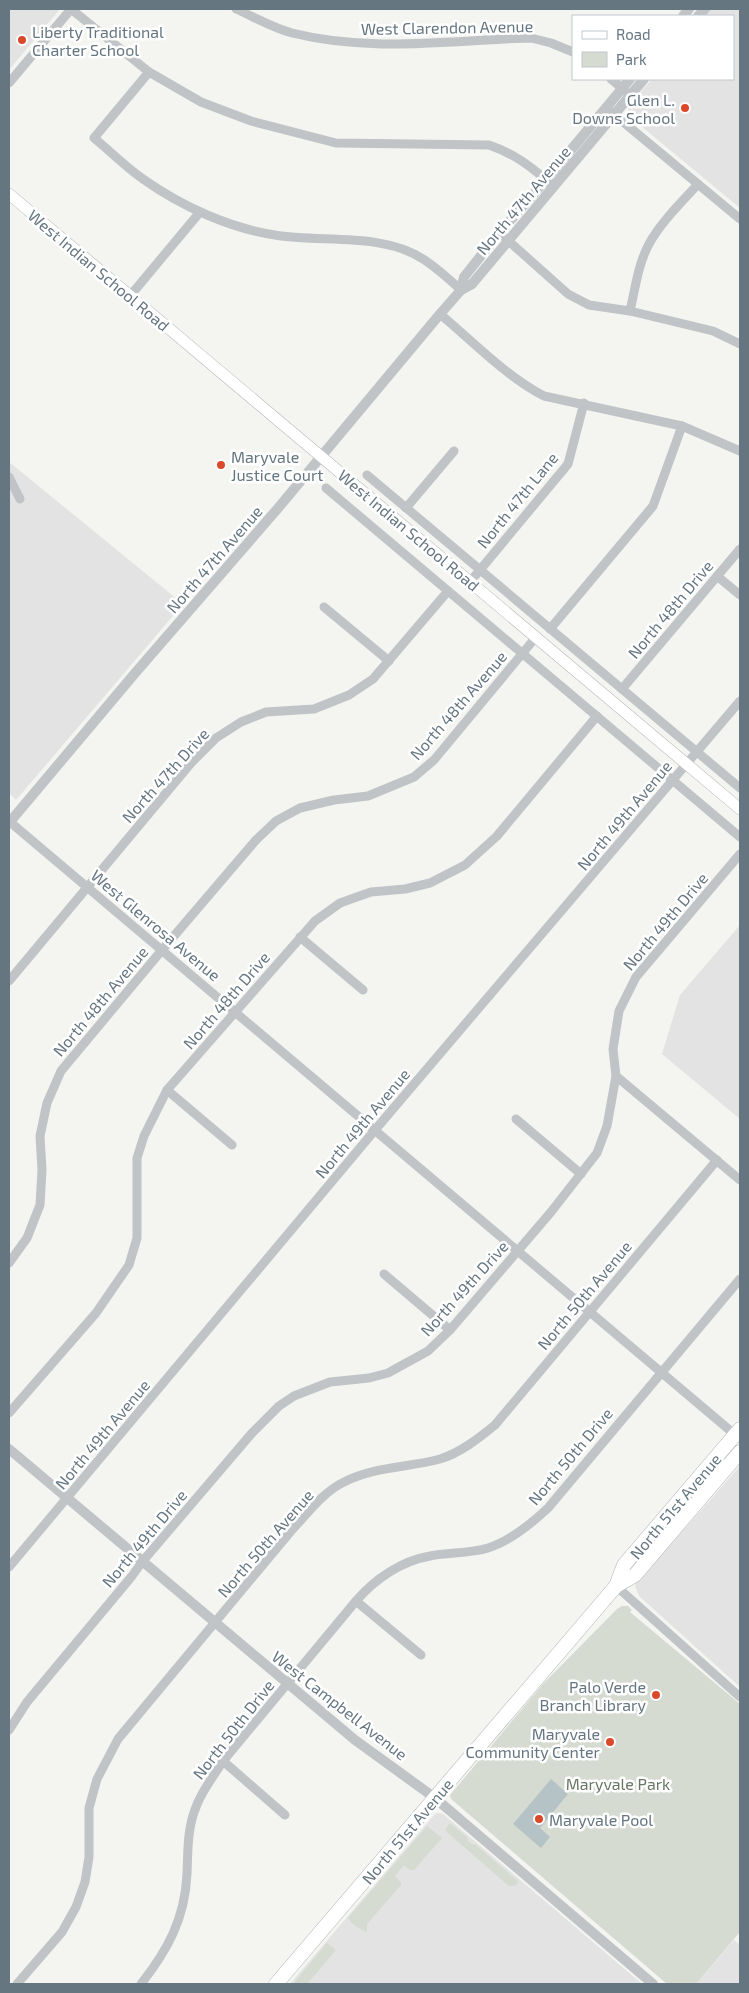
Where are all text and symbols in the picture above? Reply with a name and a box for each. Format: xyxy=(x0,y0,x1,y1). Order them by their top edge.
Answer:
legend xyxy=(572,15,734,80)
street label: West Clarendon Avenue xyxy=(361,16,533,38)
place label: Liberty Traditional Charter School xyxy=(32,22,164,59)
text: Road xyxy=(616,25,651,43)
marker: Liberty Traditional Charter School xyxy=(16,34,28,46)
text: Park xyxy=(616,50,647,68)
place label: Glen L. Downs School xyxy=(572,90,675,127)
marker: Glen L. Downs School xyxy=(679,102,691,114)
street label: North 47th Avenue xyxy=(472,142,574,258)
street label: West Indian School Road xyxy=(24,205,174,335)
place label: Maryvale Justice Court xyxy=(231,447,323,484)
street label: North 47th Lane xyxy=(473,448,561,552)
marker: Maryvale Justice Court xyxy=(215,459,227,471)
street label: West Indian School Road xyxy=(334,465,484,595)
street label: North 47th Avenue xyxy=(162,501,266,617)
street label: North 48th Drive xyxy=(623,556,717,662)
street label: North 48th Avenue xyxy=(406,647,510,763)
street label: North 47th Drive xyxy=(118,724,212,826)
street label: North 49th Avenue xyxy=(573,756,675,874)
street label: West Glenrosa Avenue xyxy=(87,865,225,985)
street label: North 49th Drive xyxy=(619,868,711,974)
street label: North 48th Avenue xyxy=(49,942,151,1060)
street label: North 48th Drive xyxy=(179,948,273,1052)
street label: North 49th Avenue xyxy=(311,1064,413,1182)
street label: North 49th Drive xyxy=(416,1236,512,1340)
street label: North 50th Avenue xyxy=(533,1237,635,1353)
street label: North 49th Avenue xyxy=(51,1375,153,1493)
street label: North 50th Drive xyxy=(524,1404,616,1508)
street label: North 51st Avenue xyxy=(625,1449,725,1563)
street label: North 49th Drive xyxy=(98,1485,190,1591)
street label: North 50th Avenue xyxy=(213,1485,317,1601)
street label: West Campbell Avenue xyxy=(269,1646,411,1764)
street label: North 50th Drive xyxy=(188,1676,278,1782)
place label: Palo Verde Branch Library xyxy=(540,1677,647,1714)
marker: Palo Verde Branch Library xyxy=(650,1689,662,1701)
place label: Maryvale Community Center xyxy=(465,1724,601,1761)
marker: Maryvale Community Center xyxy=(604,1736,616,1748)
street label: North 51st Avenue xyxy=(357,1774,457,1888)
park label: Maryvale Park xyxy=(566,1774,670,1793)
place label: Maryvale Pool xyxy=(549,1810,653,1829)
marker: Maryvale Pool xyxy=(533,1813,545,1825)

